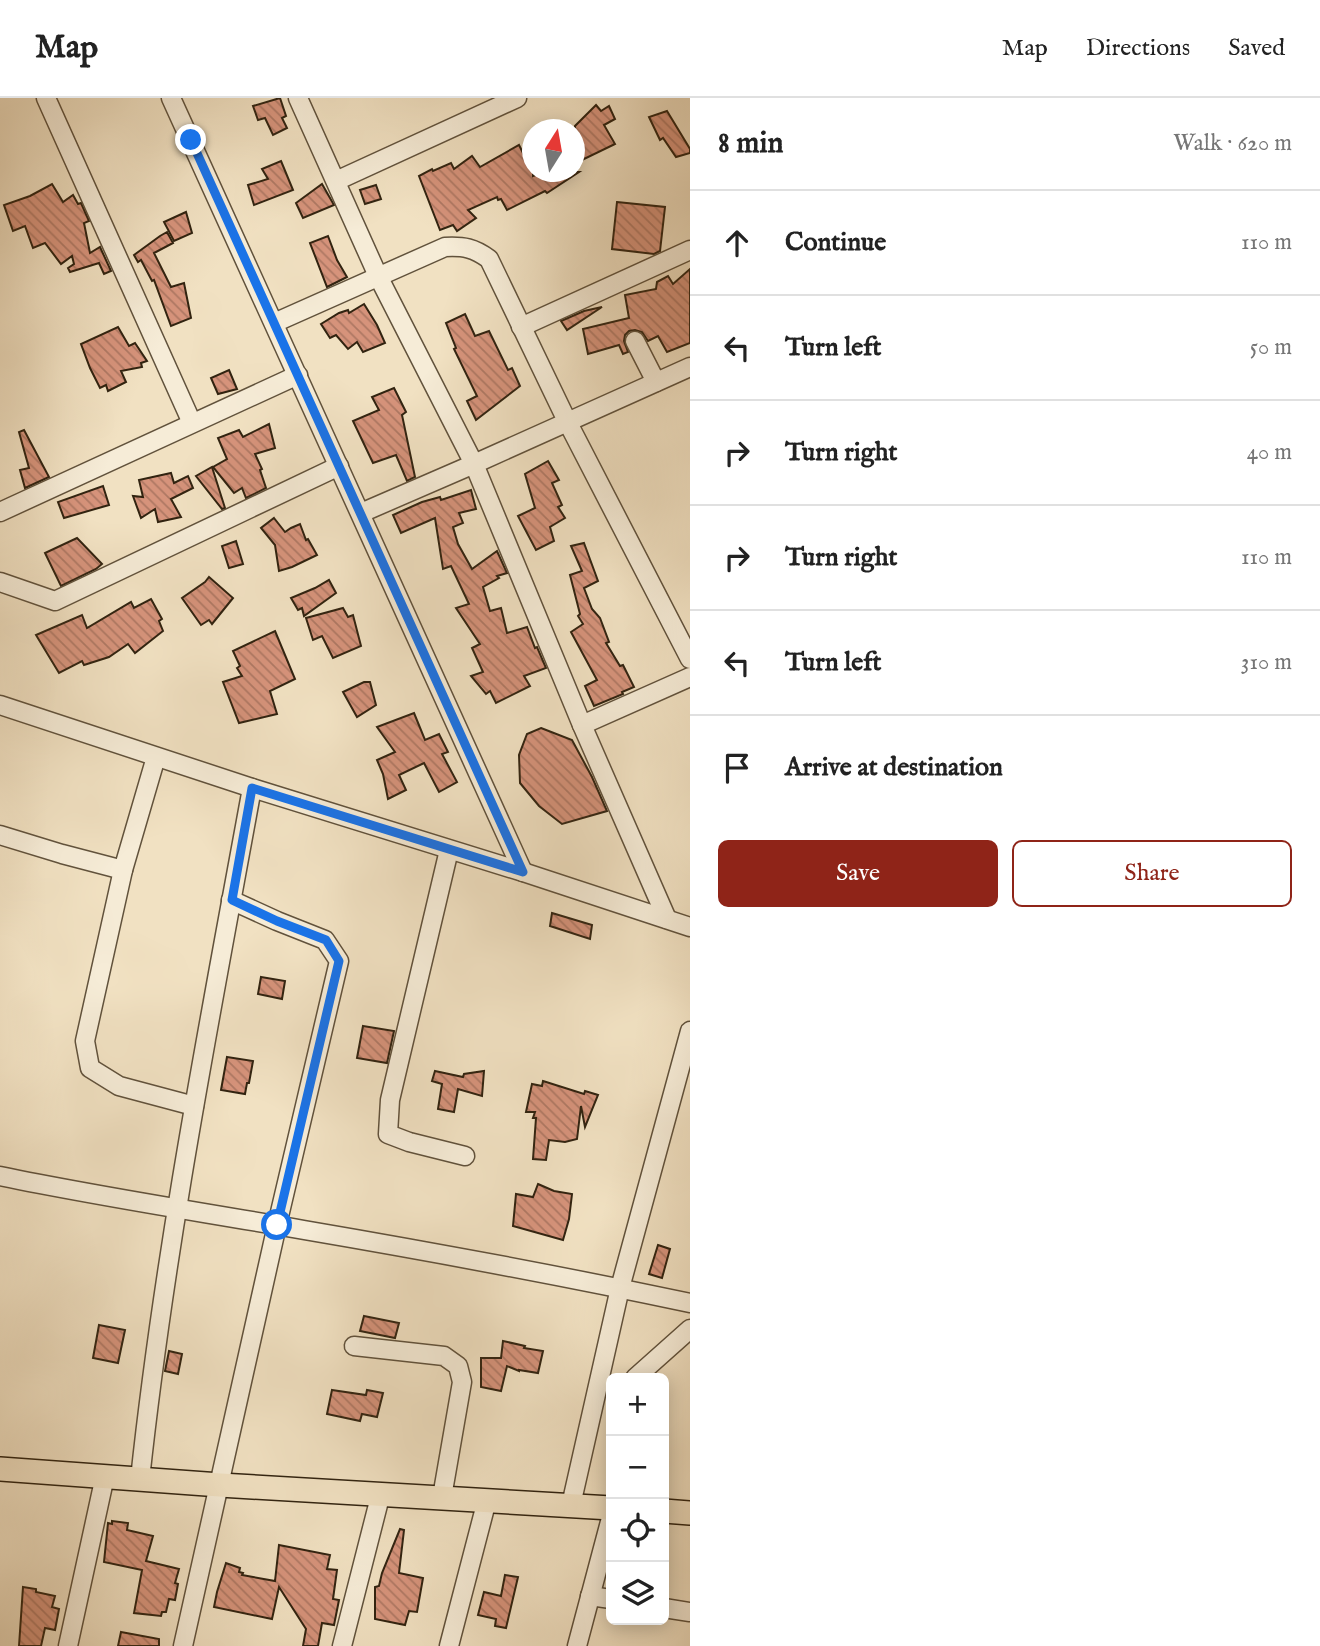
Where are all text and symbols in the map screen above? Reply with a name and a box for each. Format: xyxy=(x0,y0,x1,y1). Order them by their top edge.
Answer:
text: Map xyxy=(35,27,98,69)
text: Map xyxy=(1002,33,1048,64)
text: Directions xyxy=(1086,33,1190,64)
text: Saved xyxy=(1228,33,1285,64)
north arrow xyxy=(522,119,585,182)
route end xyxy=(175,124,206,155)
text: 8 min xyxy=(718,125,784,163)
text: Walk · 620 m xyxy=(1173,129,1292,158)
icon: ahead xyxy=(718,224,756,262)
text: Continue xyxy=(785,226,886,259)
text: 110 m xyxy=(1241,228,1292,257)
icon: left xyxy=(718,329,756,367)
text: Turn left xyxy=(785,331,882,364)
text: 50 m xyxy=(1250,333,1292,362)
icon: right xyxy=(718,434,756,472)
text: Turn right xyxy=(785,436,898,469)
text: 40 m xyxy=(1247,438,1292,467)
icon: right xyxy=(718,539,756,577)
text: Turn right xyxy=(785,541,898,574)
text: 110 m xyxy=(1241,543,1292,572)
icon: left xyxy=(718,644,756,682)
text: Turn left xyxy=(785,646,882,679)
text: 310 m xyxy=(1241,648,1292,677)
icon: arrive xyxy=(718,749,756,787)
text: Arrive at destination xyxy=(785,751,1003,784)
button: Save xyxy=(718,840,998,907)
button: Share xyxy=(1012,840,1292,907)
route start xyxy=(261,1209,292,1240)
map controls xyxy=(606,1373,669,1625)
button: + xyxy=(606,1373,669,1436)
button: − xyxy=(606,1436,669,1499)
button: locate xyxy=(606,1499,669,1562)
button: layers xyxy=(606,1562,669,1625)

